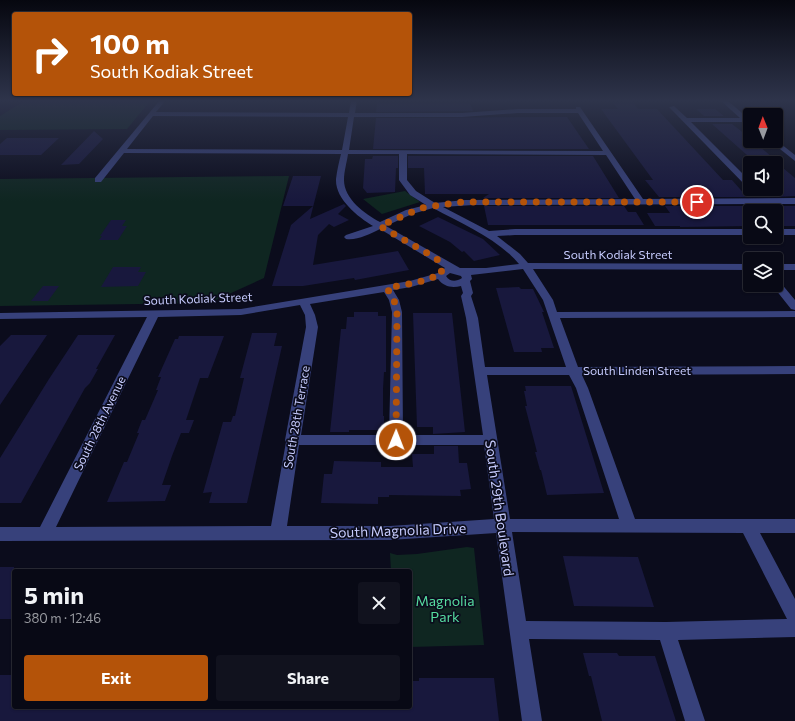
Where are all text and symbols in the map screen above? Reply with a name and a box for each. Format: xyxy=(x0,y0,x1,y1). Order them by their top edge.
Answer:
text: 100 m xyxy=(90,26,170,60)
icon: right xyxy=(24,28,76,80)
text: South Kodiak Street xyxy=(90,60,253,82)
north arrow xyxy=(743,108,783,148)
map controls xyxy=(743,108,783,292)
button: sound xyxy=(743,156,783,196)
pin xyxy=(680,185,714,219)
icon: arrive xyxy=(686,191,708,213)
button: search xyxy=(743,204,783,244)
street label: South Kodiak Street xyxy=(564,247,672,261)
button: layers xyxy=(743,252,783,292)
street label: South Kodiak Street xyxy=(143,289,253,307)
street label: South Linden Street xyxy=(583,363,691,377)
street label: South 28th Terrace xyxy=(280,365,312,469)
street label: South 28th Avenue xyxy=(70,374,128,472)
position arrow xyxy=(375,419,417,461)
street label: South 29th Boulevard xyxy=(482,439,518,577)
street label: South Magnolia Drive xyxy=(330,519,466,541)
text: 5 min xyxy=(24,580,84,609)
button: close xyxy=(358,582,400,624)
park label: Magnolia Park xyxy=(415,592,475,625)
text: 380 m · 12:46 xyxy=(24,610,101,626)
button: Exit xyxy=(24,655,208,701)
button: Share xyxy=(216,655,400,701)

